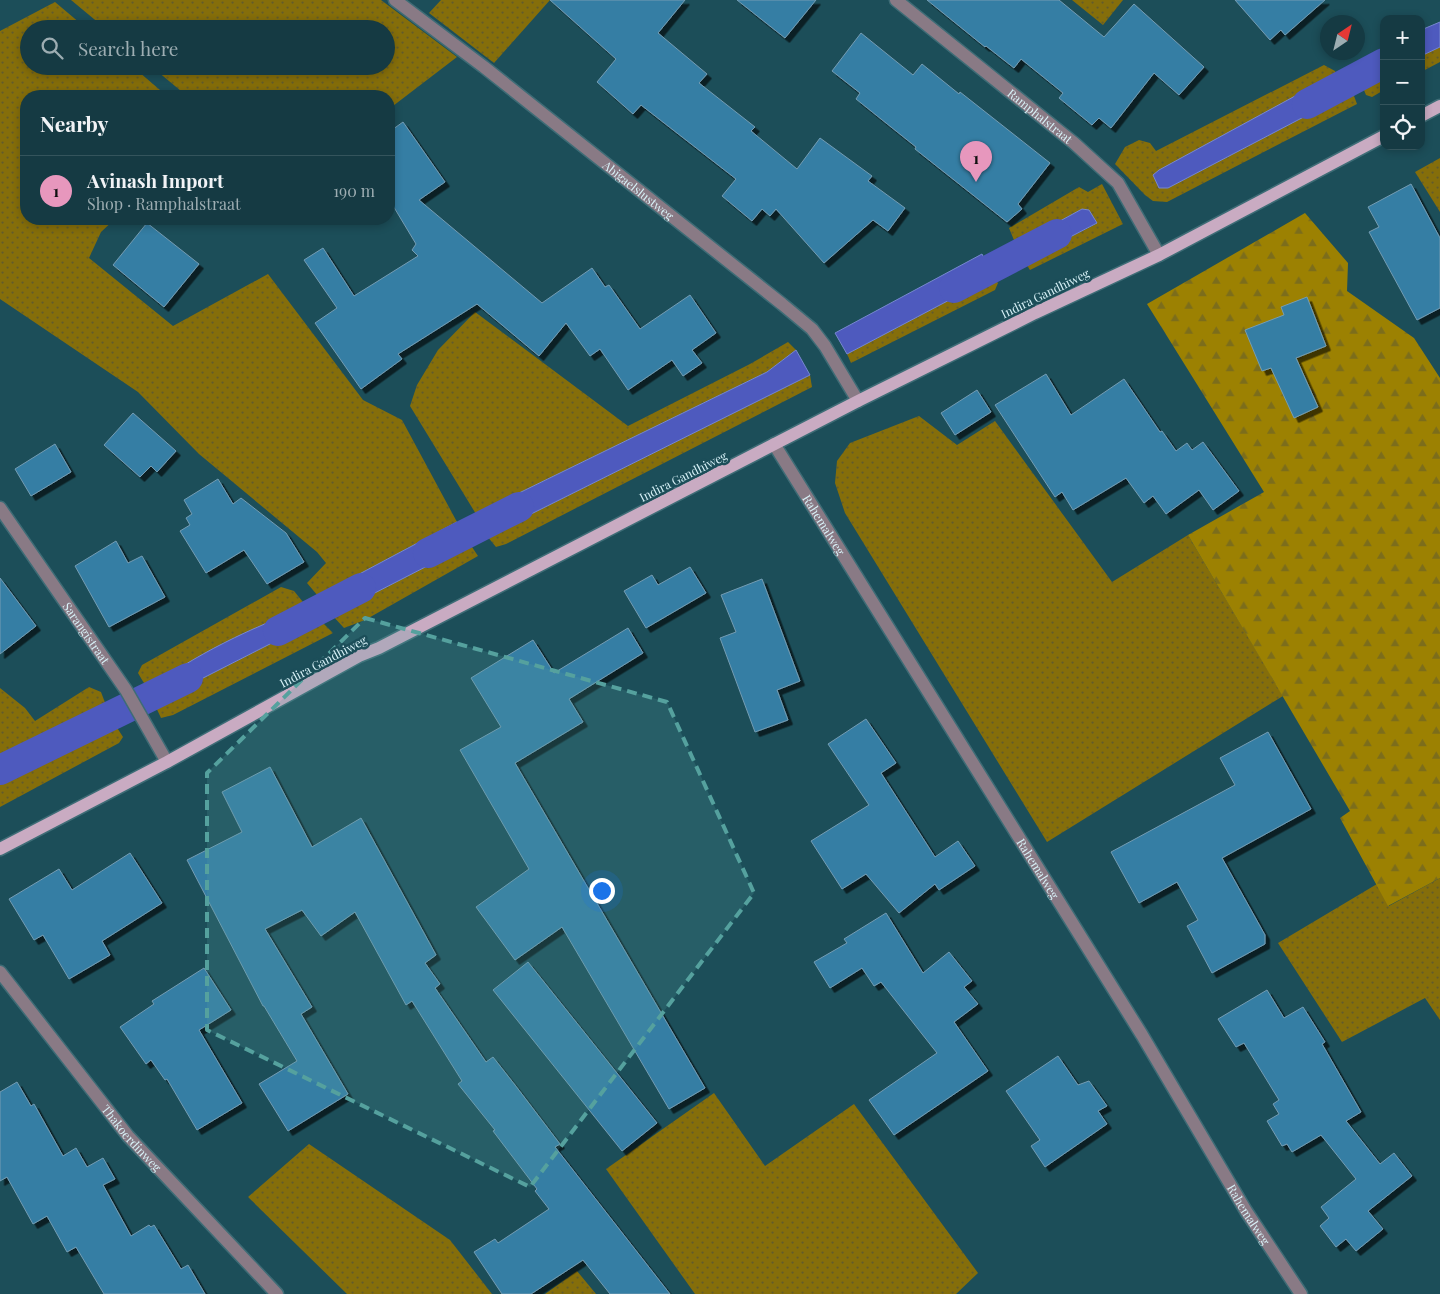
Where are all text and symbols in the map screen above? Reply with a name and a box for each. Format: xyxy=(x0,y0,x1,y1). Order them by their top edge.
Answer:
north arrow xyxy=(1320,15,1365,60)
map controls xyxy=(1380,15,1425,150)
button: + xyxy=(1380,15,1425,60)
search box xyxy=(20,20,395,75)
icon: search xyxy=(38,34,66,62)
text: Search here xyxy=(78,35,178,61)
button: − xyxy=(1380,60,1425,105)
street label: Ramphalstraat xyxy=(1004,85,1077,147)
button: locate xyxy=(1380,105,1425,150)
text: Nearby xyxy=(40,109,109,137)
pin: 1 xyxy=(960,141,992,182)
street label: Abigaelslustweg xyxy=(599,156,678,224)
text: Avinash Import xyxy=(87,167,224,193)
text: 1 xyxy=(53,180,59,201)
text: 190 m xyxy=(333,180,375,201)
text: Shop · Ramphalstraat xyxy=(87,193,241,214)
street label: Indira Gandhiweg xyxy=(998,264,1092,321)
street label: Indira Gandhiweg xyxy=(636,447,730,505)
street label: Rahemalweg xyxy=(799,491,849,559)
street label: Sarangistraat xyxy=(59,599,114,668)
street label: Indira Gandhiweg xyxy=(277,631,370,691)
street label: Rahemalweg xyxy=(1013,835,1064,902)
your location xyxy=(589,878,615,904)
street label: Thakoerdinweg xyxy=(98,1101,166,1175)
street label: Rahemalweg xyxy=(1224,1181,1274,1248)

